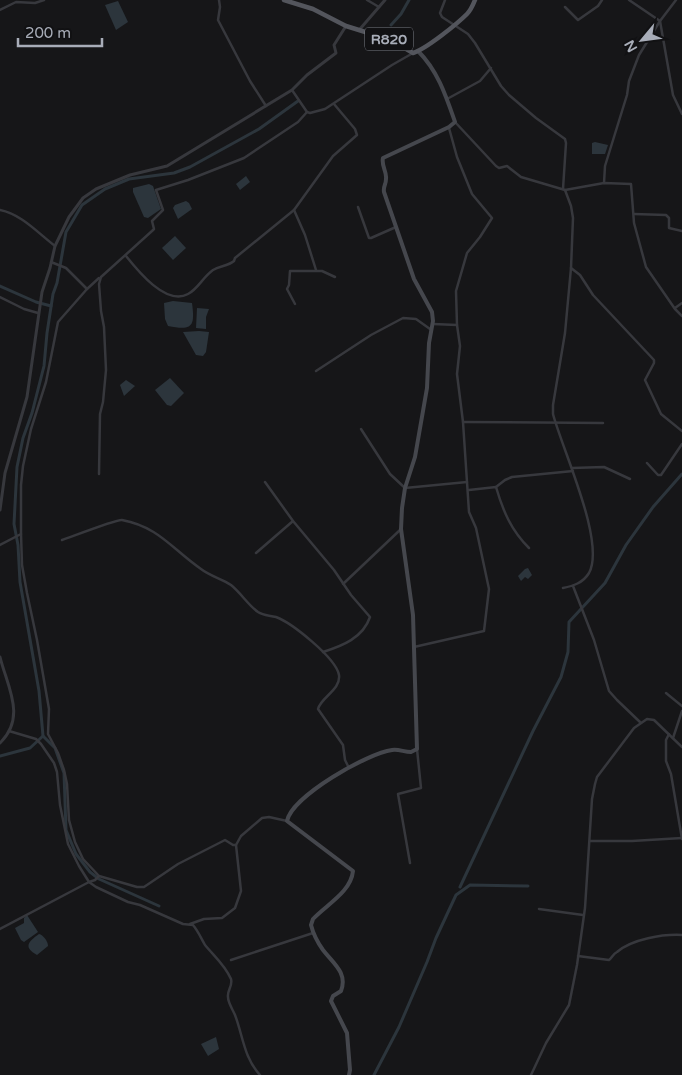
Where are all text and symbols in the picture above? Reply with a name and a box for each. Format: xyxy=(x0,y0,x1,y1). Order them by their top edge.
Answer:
scale bar xyxy=(18,15,101,47)
north arrow xyxy=(617,15,667,65)
text: 200 m xyxy=(25,24,71,42)
road number: R820 xyxy=(365,28,413,50)
text: N xyxy=(621,37,641,55)

